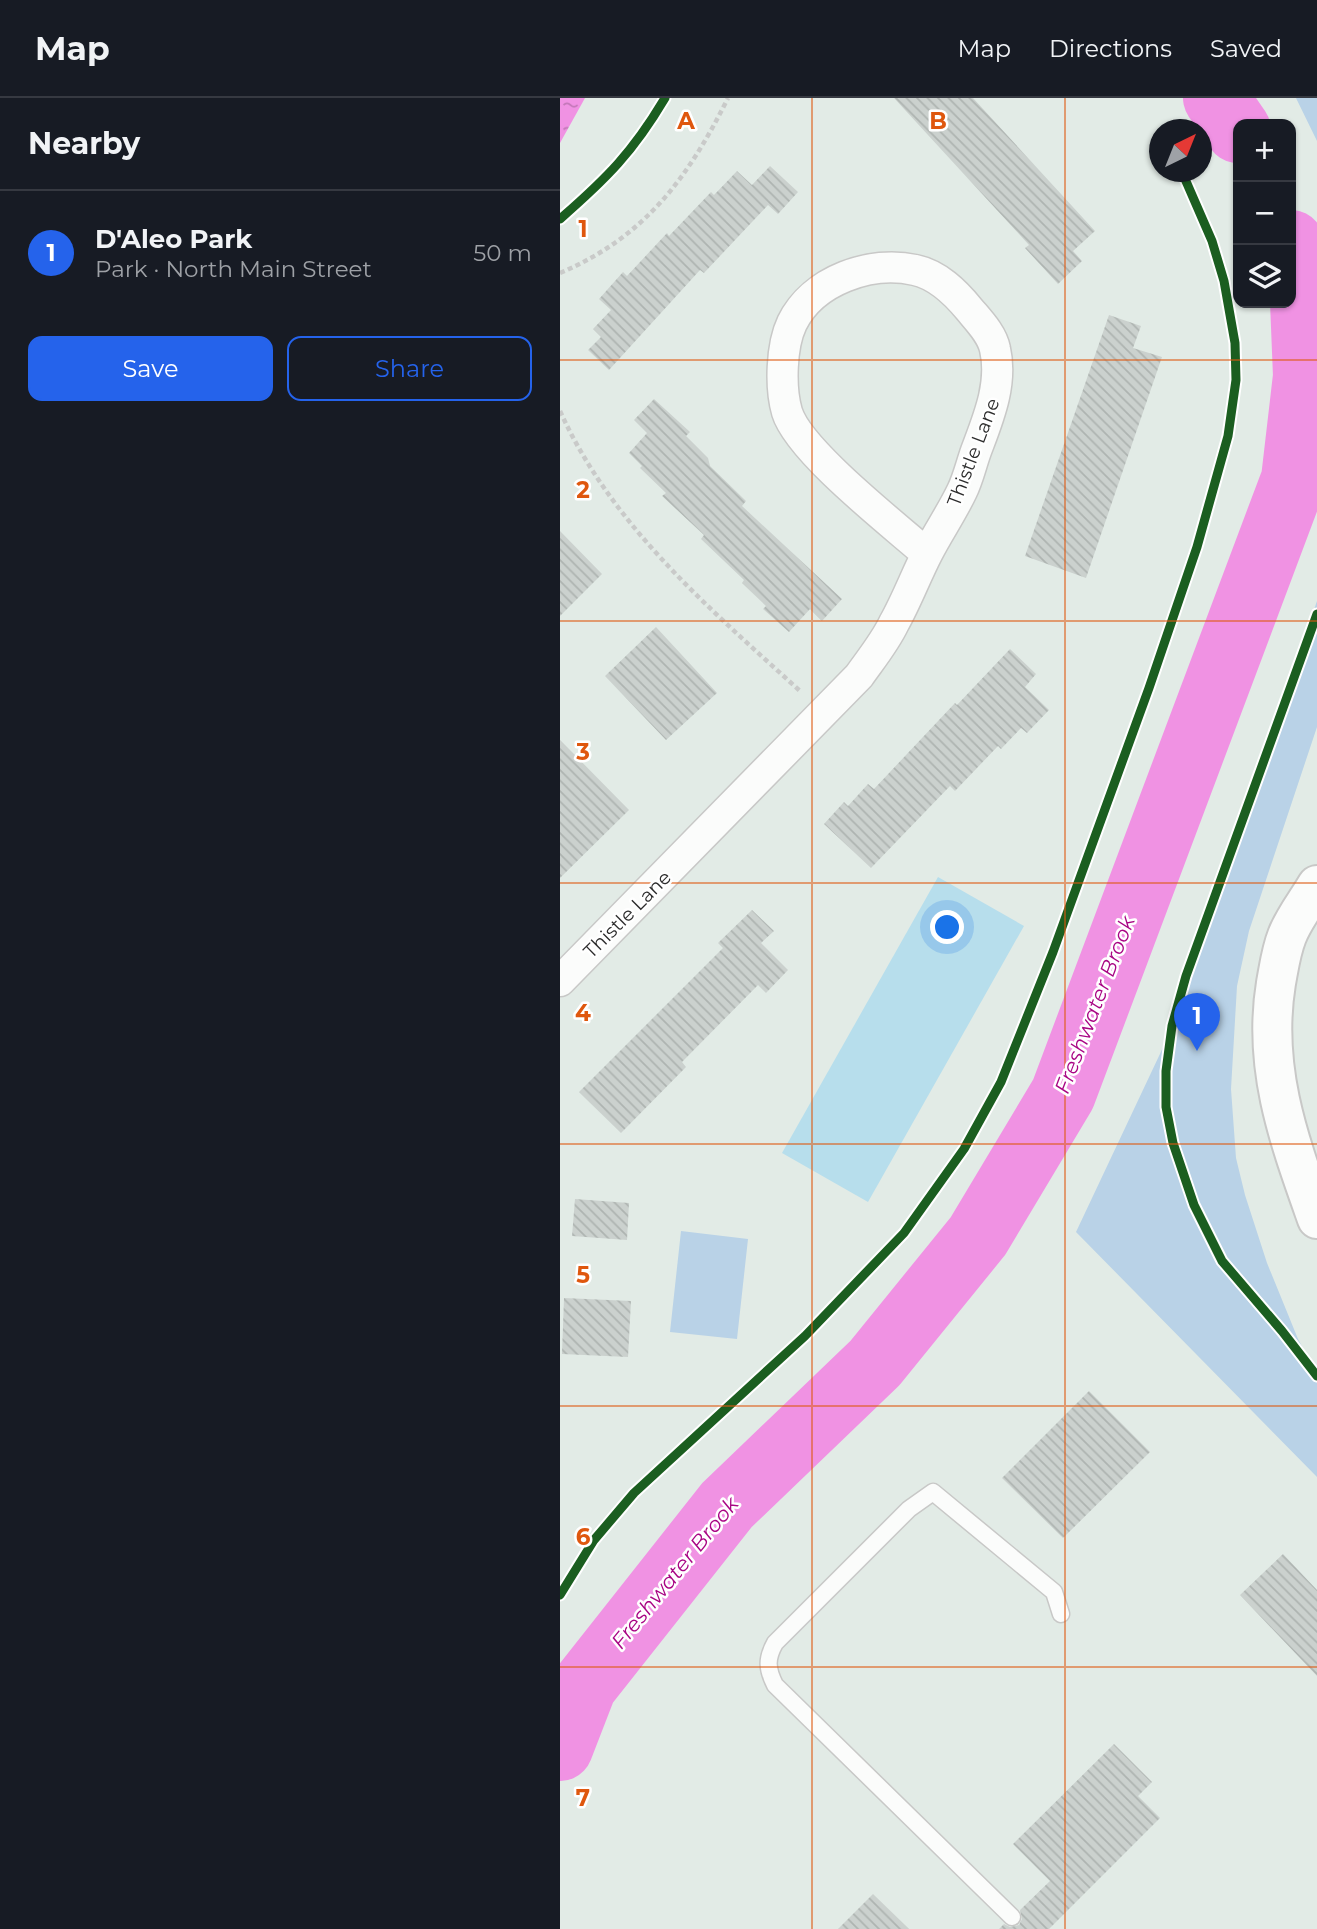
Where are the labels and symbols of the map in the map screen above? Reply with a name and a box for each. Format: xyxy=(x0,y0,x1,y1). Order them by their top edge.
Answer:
text: A xyxy=(676,107,695,135)
text: B xyxy=(929,107,947,135)
north arrow xyxy=(1149,119,1212,182)
text: 1 xyxy=(578,215,588,243)
street label: Thistle Lane xyxy=(942,395,1005,510)
text: 2 xyxy=(576,476,590,504)
text: 3 xyxy=(575,738,590,766)
street label: Thistle Lane xyxy=(579,866,676,963)
your location xyxy=(930,910,964,944)
water label: Freshwater Brook xyxy=(1049,911,1140,1097)
pin: 1 xyxy=(1174,993,1220,1051)
text: 4 xyxy=(575,999,591,1027)
text: 5 xyxy=(576,1261,590,1289)
water label: Freshwater Brook xyxy=(606,1491,744,1654)
text: 6 xyxy=(576,1523,591,1551)
text: 7 xyxy=(576,1784,590,1812)

